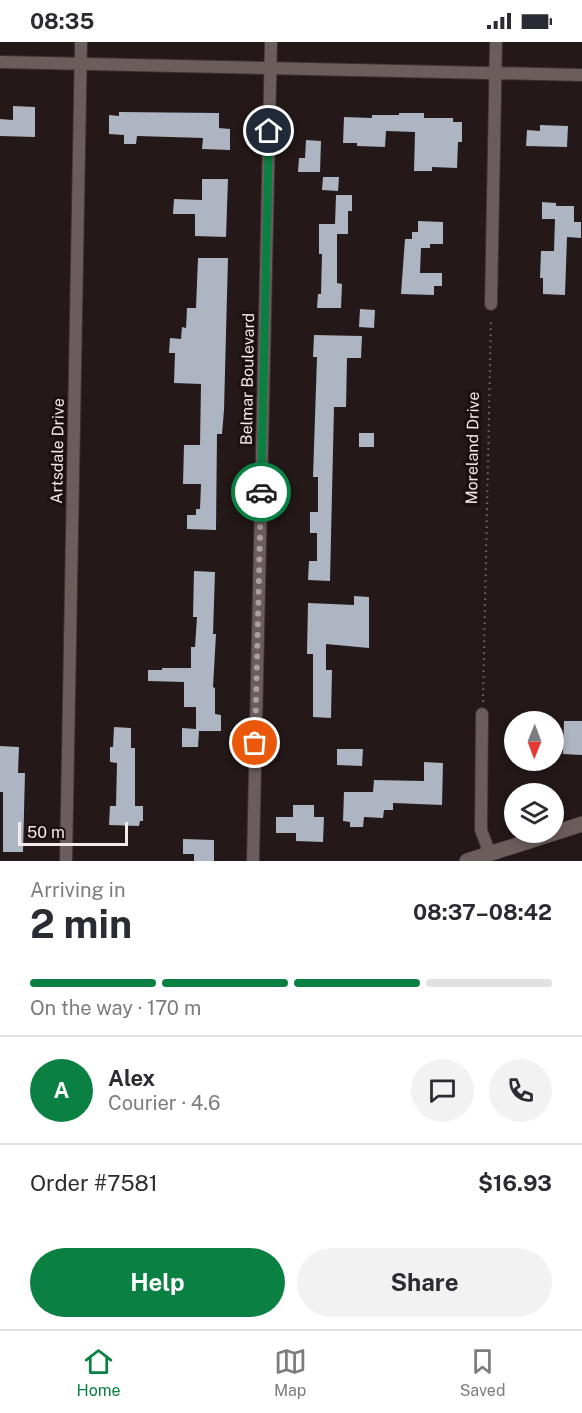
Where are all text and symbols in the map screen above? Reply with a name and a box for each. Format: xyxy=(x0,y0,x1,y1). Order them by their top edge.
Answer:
text: 08:35 xyxy=(30,8,94,34)
pin xyxy=(243,105,294,156)
icon: home xyxy=(252,114,285,147)
street label: Belmar Boulevard xyxy=(237,313,258,445)
street label: Moreland Drive xyxy=(462,391,483,505)
street label: Artsdale Drive xyxy=(47,398,68,504)
courier xyxy=(231,462,291,522)
icon: car xyxy=(245,476,278,509)
north arrow xyxy=(504,711,564,771)
map controls xyxy=(504,711,564,843)
pin xyxy=(229,717,280,768)
icon: bag xyxy=(238,726,271,759)
button: layers xyxy=(504,783,564,843)
scale bar xyxy=(18,819,128,846)
text: 50 m xyxy=(27,823,65,842)
text: Arriving in xyxy=(30,878,125,902)
text: 08:37–08:42 xyxy=(413,899,552,925)
text: 2 min xyxy=(30,901,132,947)
text: On the way · 170 m xyxy=(30,996,201,1020)
button: chat xyxy=(411,1059,474,1122)
button: phone xyxy=(489,1059,552,1122)
text: Alex xyxy=(108,1065,155,1091)
text: A xyxy=(54,1077,69,1103)
text: Courier · 4.6 xyxy=(108,1091,220,1115)
text: Order #7581 xyxy=(30,1170,158,1196)
text: $16.93 xyxy=(478,1170,552,1196)
button: Help xyxy=(30,1248,285,1317)
button: Share xyxy=(297,1248,552,1317)
tab: Home xyxy=(77,1345,121,1400)
tab: Map xyxy=(274,1345,307,1400)
tab: Saved xyxy=(460,1345,505,1400)

